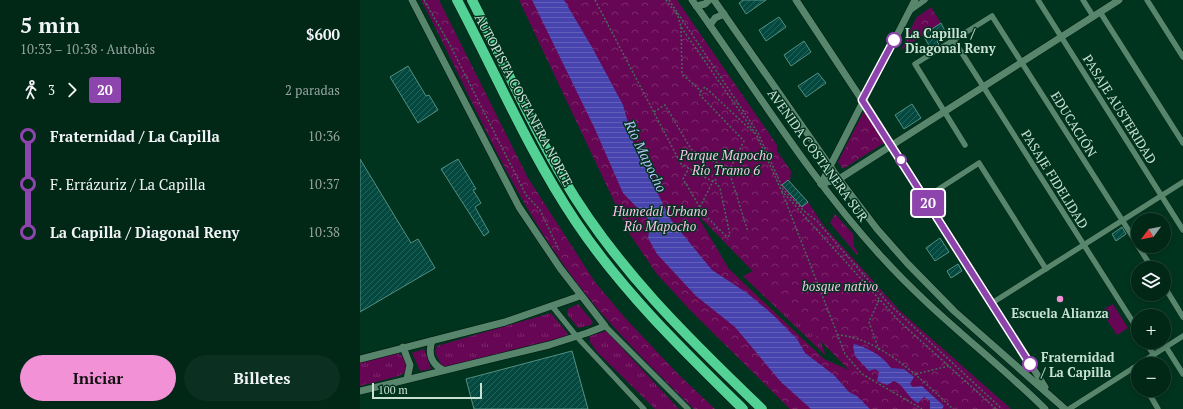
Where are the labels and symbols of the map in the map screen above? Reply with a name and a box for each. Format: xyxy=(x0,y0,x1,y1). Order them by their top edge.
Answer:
street label: AUTOPISTA COSTANERA NORTE xyxy=(471,11,577,189)
place label: La Capilla / Diagonal Reny xyxy=(905,24,997,57)
marker: La Capilla / Diagonal Reny xyxy=(886,32,902,48)
street label: PASAJE AUSTERIDAD xyxy=(1079,51,1161,167)
street label: AVENIDA COSTANERA SUR xyxy=(764,85,873,226)
street label: EDUCACIÓN xyxy=(1047,88,1101,160)
water label: Río Mapocho xyxy=(620,116,672,195)
street label: PASAJE FIDELIDAD xyxy=(1017,126,1093,232)
park label: Parque Mapocho Río Tramo 6 xyxy=(678,146,773,179)
unlabelled marker xyxy=(895,154,907,166)
line badge: 20 xyxy=(910,190,946,216)
park label: Humedal Urbano Río Mapocho xyxy=(612,202,708,235)
north arrow xyxy=(1131,213,1171,253)
park label: bosque nativo xyxy=(802,277,878,295)
marker: Escuela Alianza xyxy=(1055,294,1065,304)
place label: Escuela Alianza xyxy=(1011,304,1110,322)
place label: Fraternidad / La Capilla xyxy=(1040,348,1115,381)
marker: Fraternidad / La Capilla xyxy=(1022,356,1038,372)
scale bar xyxy=(372,381,482,400)

